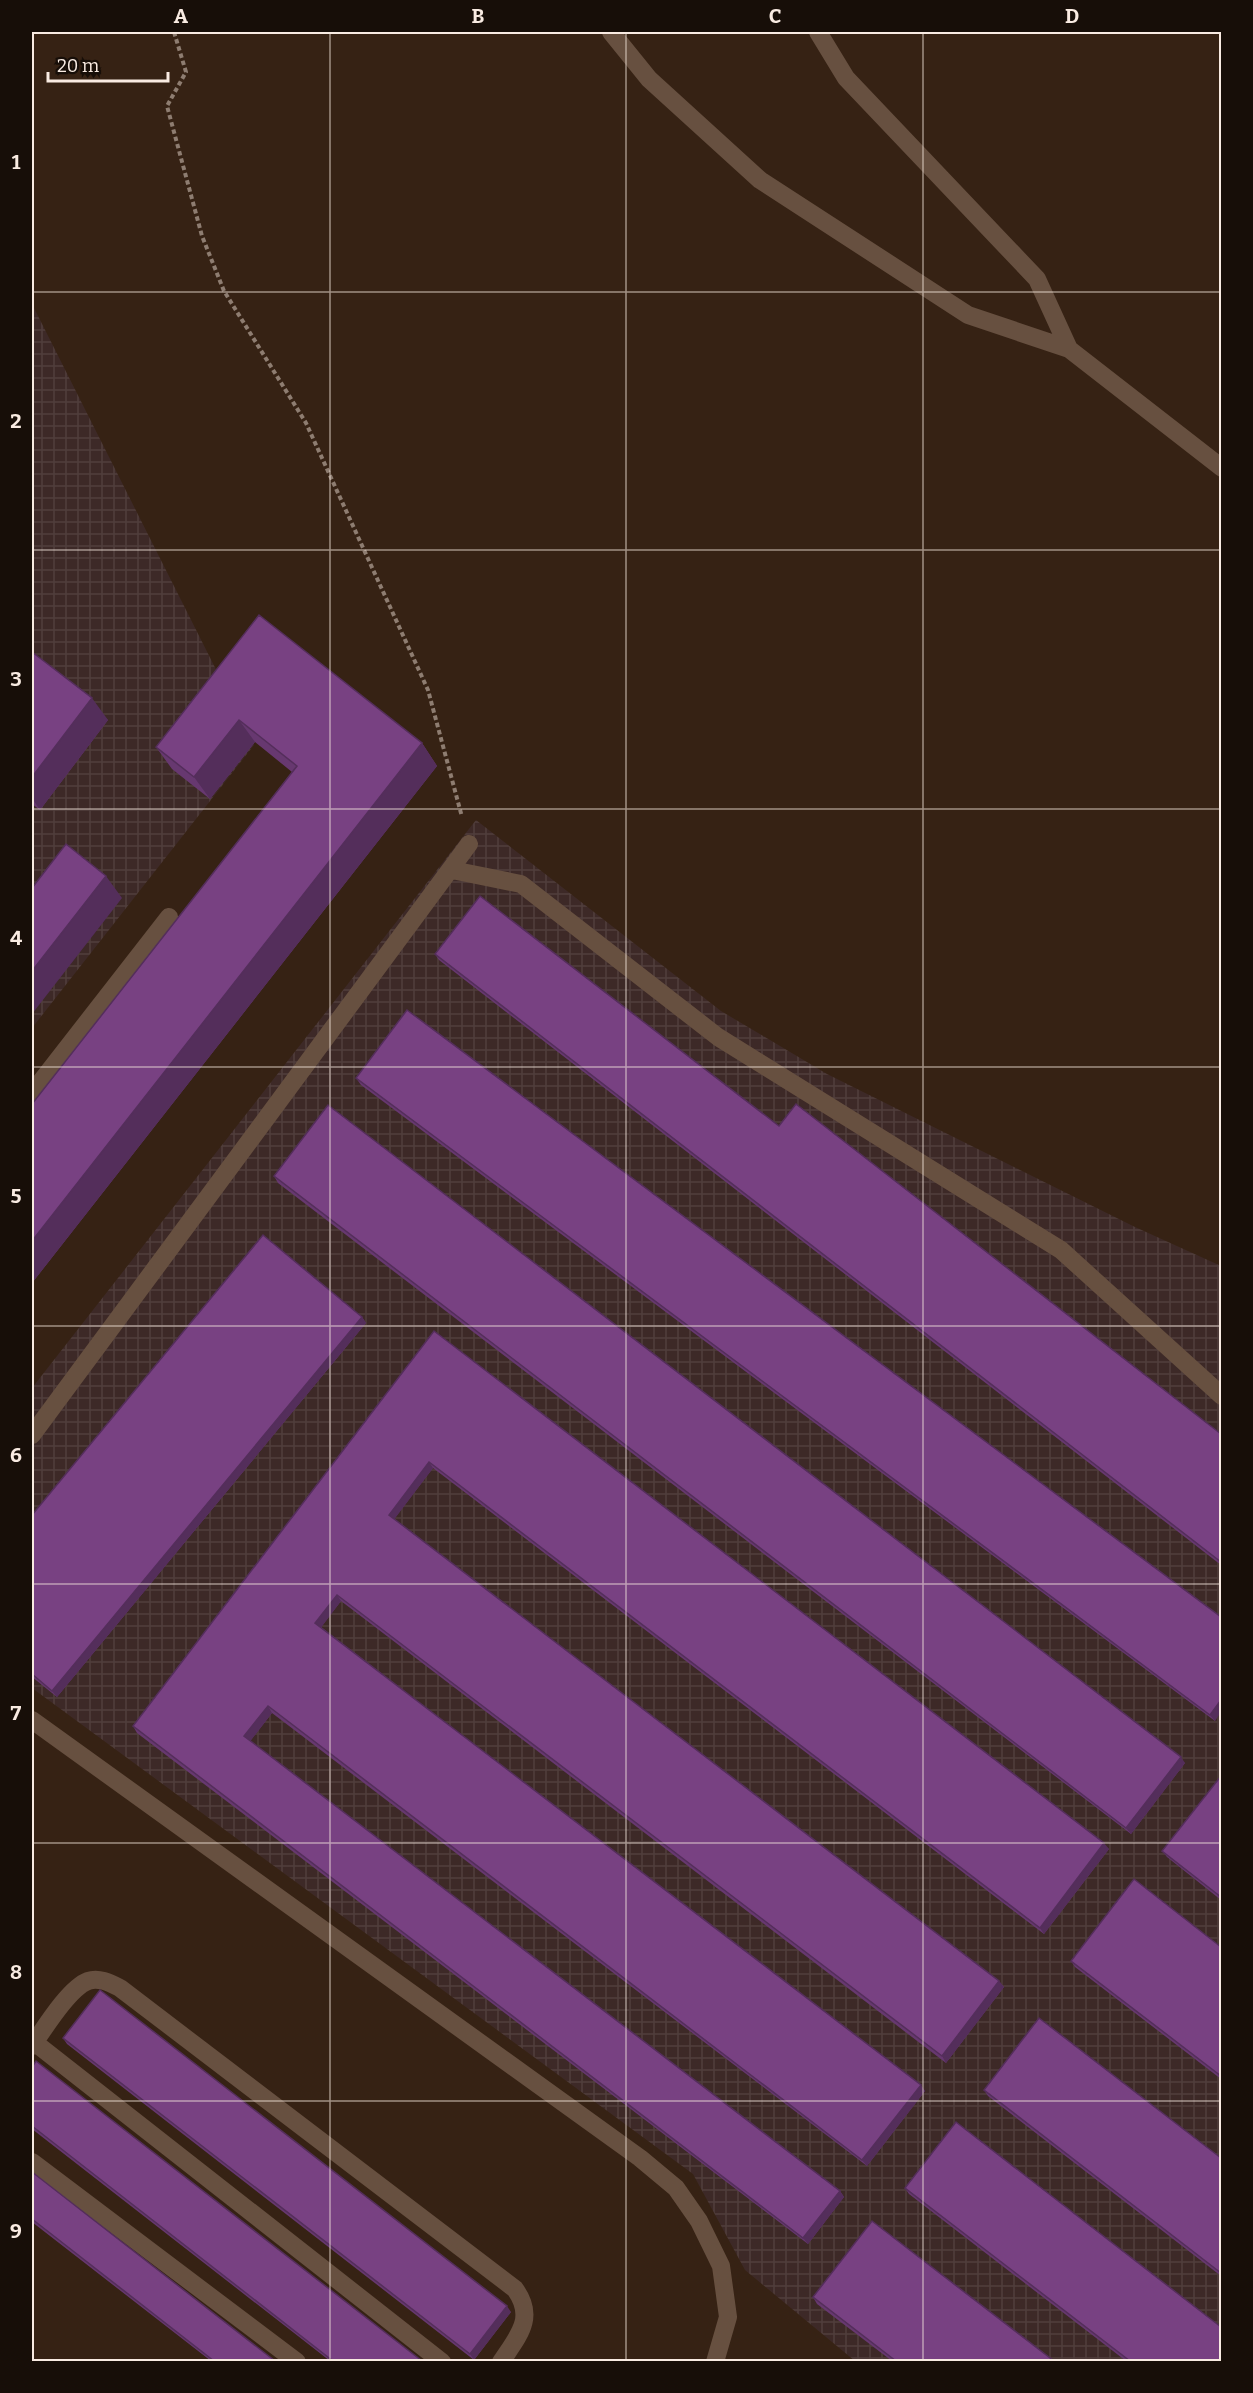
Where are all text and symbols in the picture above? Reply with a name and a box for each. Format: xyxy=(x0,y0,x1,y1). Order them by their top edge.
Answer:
text: A xyxy=(174,4,189,28)
text: B xyxy=(472,4,485,28)
text: C xyxy=(769,4,781,28)
text: D xyxy=(1065,4,1079,28)
scale bar xyxy=(48,45,168,83)
text: 20 m xyxy=(57,55,99,77)
text: 1 xyxy=(12,150,21,174)
text: 2 xyxy=(10,409,22,433)
text: 3 xyxy=(10,667,22,691)
text: 4 xyxy=(10,926,22,950)
text: 5 xyxy=(11,1184,22,1208)
text: 6 xyxy=(10,1443,22,1467)
text: 7 xyxy=(11,1701,22,1725)
text: 8 xyxy=(10,1960,22,1984)
text: 9 xyxy=(10,2219,22,2243)

